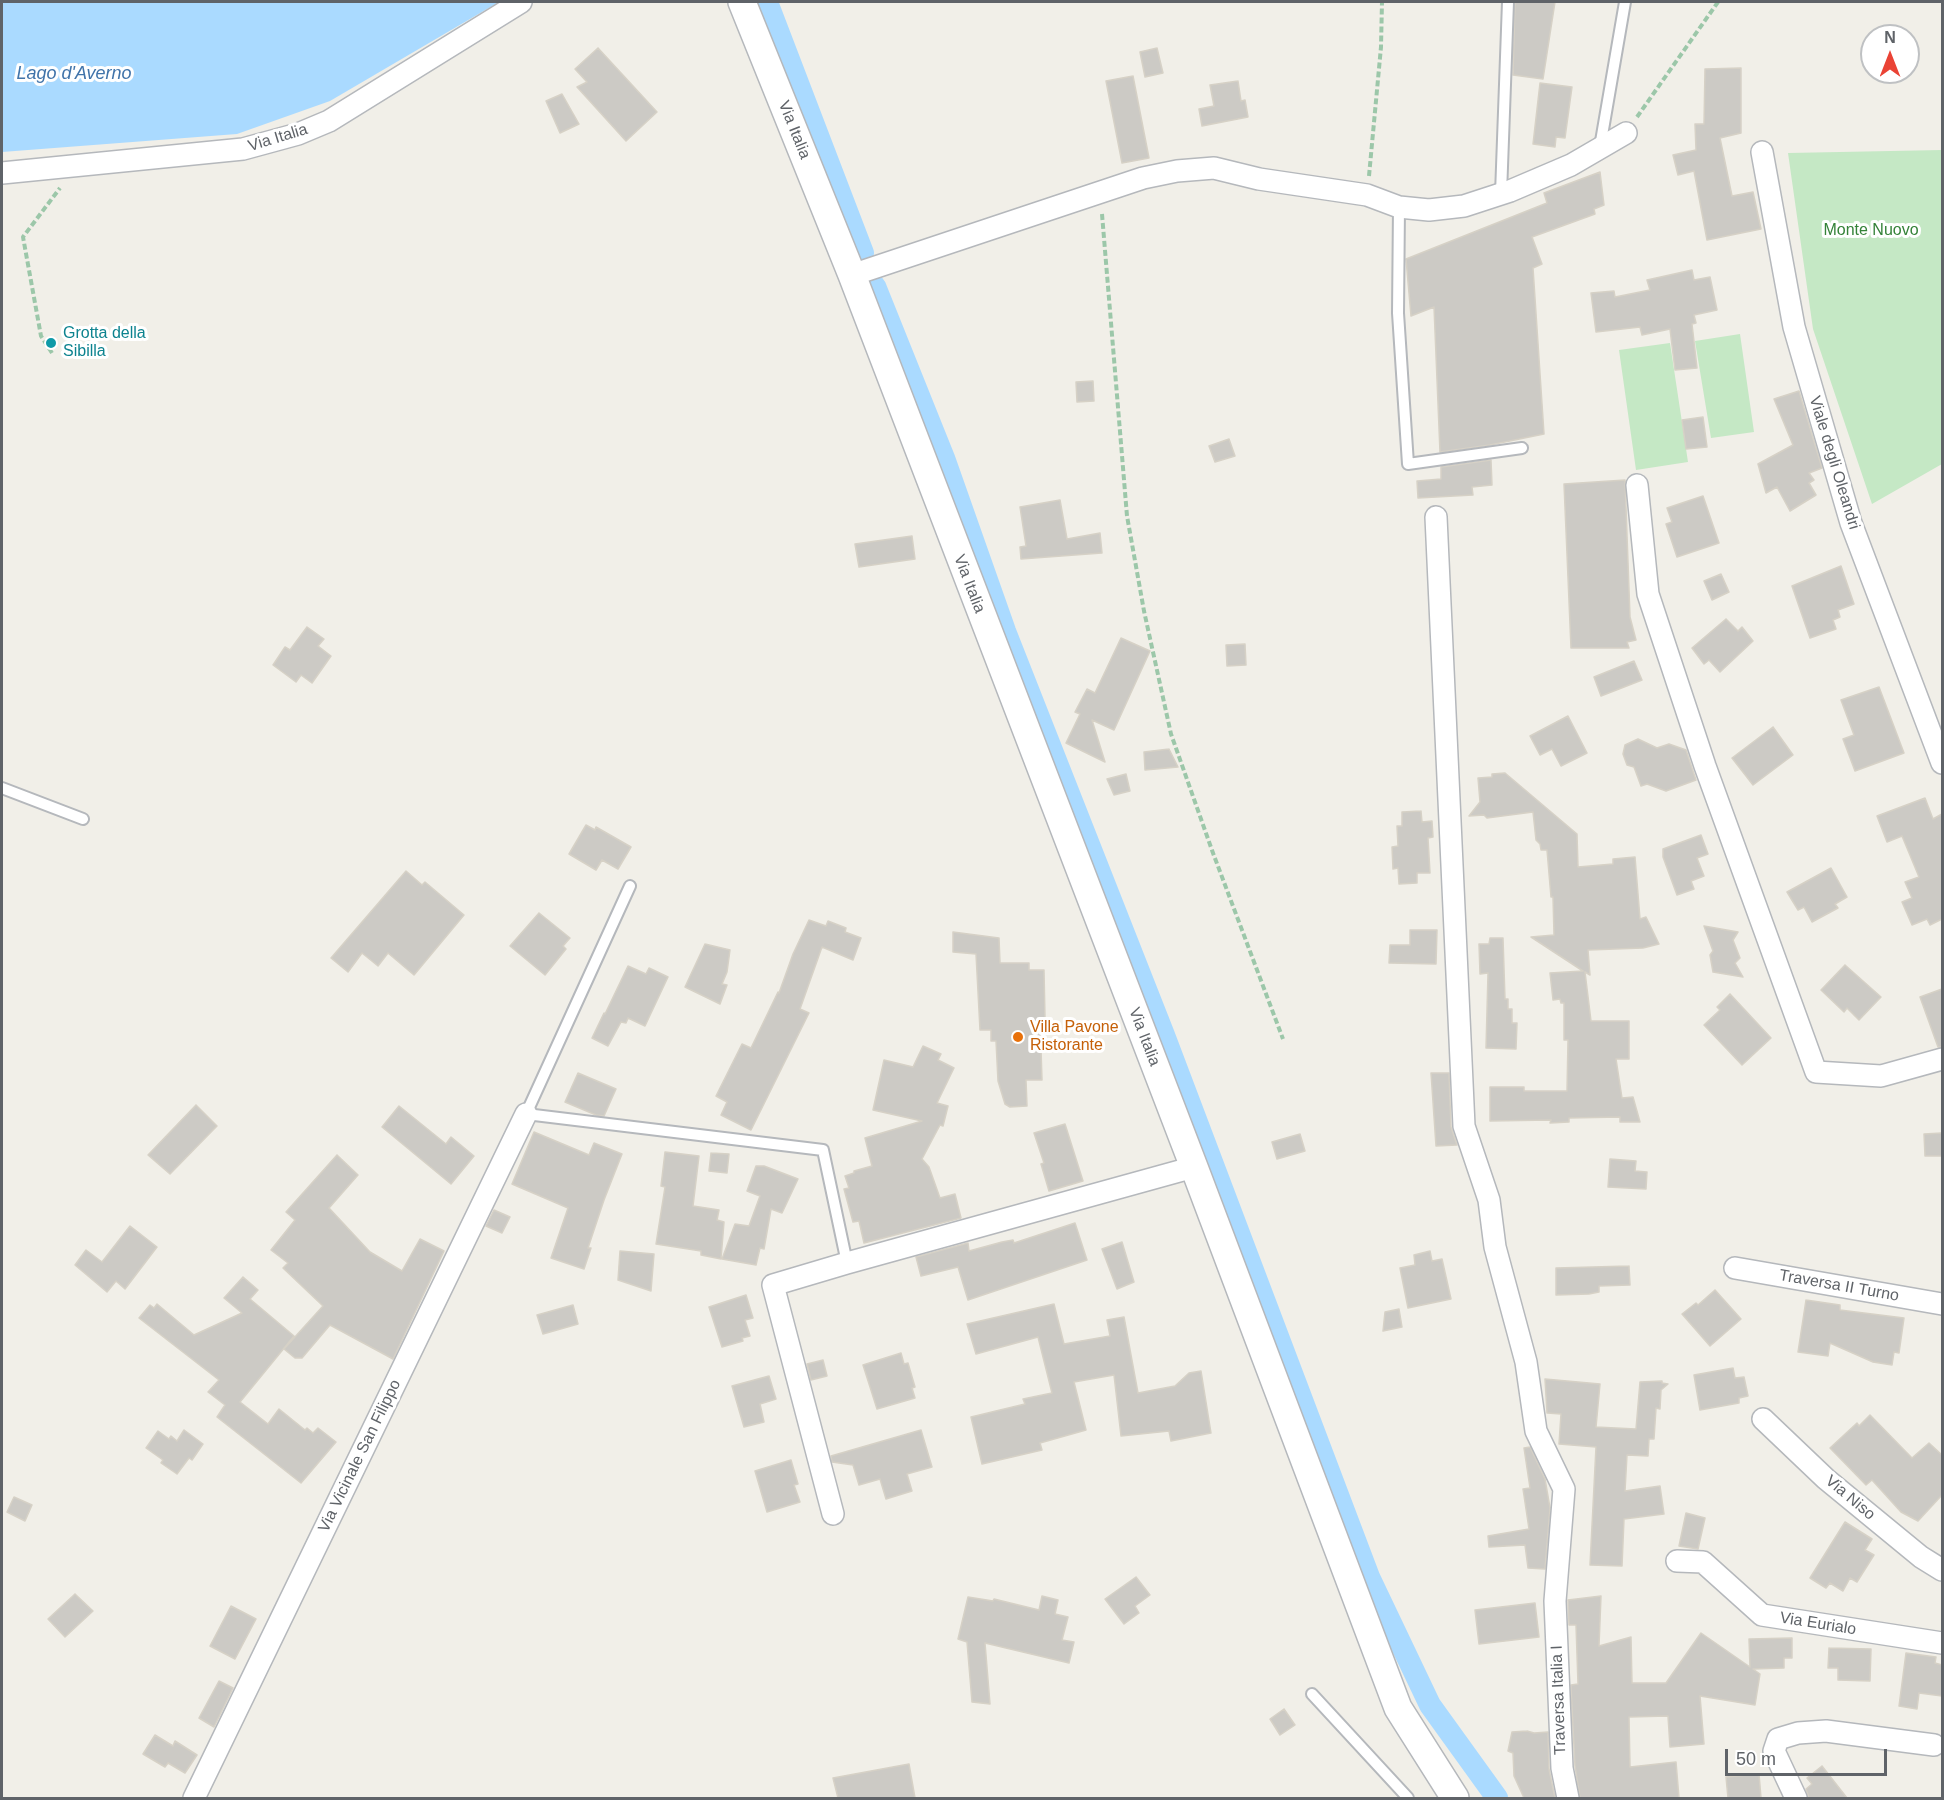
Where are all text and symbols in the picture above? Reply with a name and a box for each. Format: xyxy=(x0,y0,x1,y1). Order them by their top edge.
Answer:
north arrow xyxy=(1860,24,1920,84)
text: N xyxy=(1884,29,1896,46)
water label: Lago d'Averno xyxy=(16,63,132,85)
street label: Via Italia xyxy=(774,98,814,162)
street label: Via Italia xyxy=(246,120,310,156)
park label: Monte Nuovo xyxy=(1823,221,1919,241)
place label: Grotta della Sibilla xyxy=(63,324,146,362)
marker: Grotta della Sibilla xyxy=(44,336,58,350)
street label: Viale degli Oleandri xyxy=(1805,394,1863,532)
street label: Via Italia xyxy=(949,552,989,616)
street label: Via Italia xyxy=(1124,1005,1164,1069)
place label: Villa Pavone Ristorante xyxy=(1030,1018,1119,1056)
marker: Villa Pavone Ristorante xyxy=(1011,1030,1025,1044)
street label: Traversa II Turno xyxy=(1777,1266,1901,1306)
street label: Via Vicinale San Filippo xyxy=(315,1377,405,1535)
street label: Via Niso xyxy=(1821,1472,1879,1524)
street label: Via Eurialo xyxy=(1778,1608,1858,1640)
street label: Traversa Italia I xyxy=(1547,1645,1571,1755)
scale bar xyxy=(1728,1737,1890,1775)
text: 50 m xyxy=(1736,1749,1776,1769)

